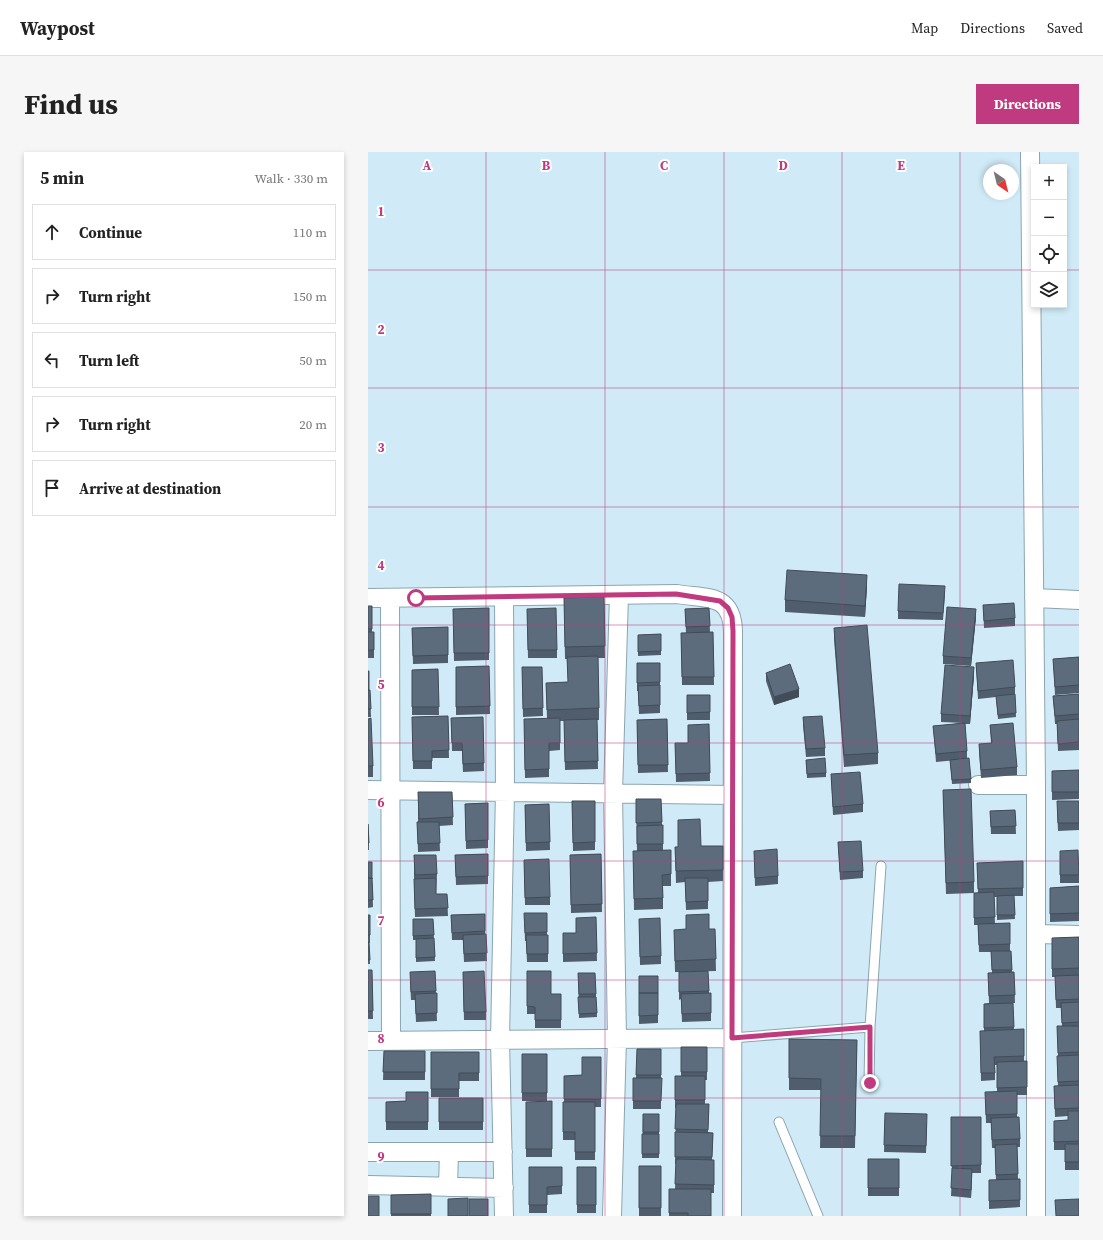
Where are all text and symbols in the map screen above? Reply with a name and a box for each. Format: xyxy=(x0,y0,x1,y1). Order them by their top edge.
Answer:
text: Waypost xyxy=(20,15,95,41)
text: Map xyxy=(911,18,938,38)
text: Directions xyxy=(960,18,1025,38)
text: Saved xyxy=(1047,18,1083,38)
button: Directions xyxy=(976,84,1079,124)
text: Find us xyxy=(24,85,118,123)
text: A xyxy=(423,157,432,174)
text: B xyxy=(542,157,551,174)
text: C xyxy=(660,157,668,174)
text: D xyxy=(778,157,788,174)
text: E xyxy=(897,157,905,174)
north arrow xyxy=(983,164,1019,200)
map controls xyxy=(1031,164,1067,308)
button: + xyxy=(1031,164,1067,200)
text: 5 min xyxy=(40,166,84,190)
text: Walk · 330 m xyxy=(255,170,328,187)
button: − xyxy=(1031,200,1067,236)
text: 1 xyxy=(377,203,385,220)
icon: ahead xyxy=(41,221,63,243)
text: Continue xyxy=(79,222,142,243)
text: 110 m xyxy=(293,224,327,241)
button: locate xyxy=(1031,236,1067,272)
button: layers xyxy=(1031,272,1067,308)
icon: right xyxy=(41,285,63,307)
text: Turn right xyxy=(79,286,151,307)
text: 150 m xyxy=(293,288,327,305)
text: 2 xyxy=(377,321,385,338)
icon: left xyxy=(41,349,63,371)
text: Turn left xyxy=(79,350,139,371)
text: 50 m xyxy=(299,352,327,369)
icon: right xyxy=(41,413,63,435)
text: Turn right xyxy=(79,414,151,435)
text: 20 m xyxy=(299,416,327,433)
text: 3 xyxy=(377,439,385,456)
icon: arrive xyxy=(41,477,63,499)
text: Arrive at destination xyxy=(79,478,221,499)
text: 4 xyxy=(377,557,385,574)
route start xyxy=(407,589,425,607)
text: 5 xyxy=(377,676,385,693)
text: 6 xyxy=(377,794,385,811)
text: 7 xyxy=(377,912,385,929)
text: 8 xyxy=(377,1030,385,1047)
route end xyxy=(861,1074,879,1092)
text: 9 xyxy=(377,1148,385,1165)

